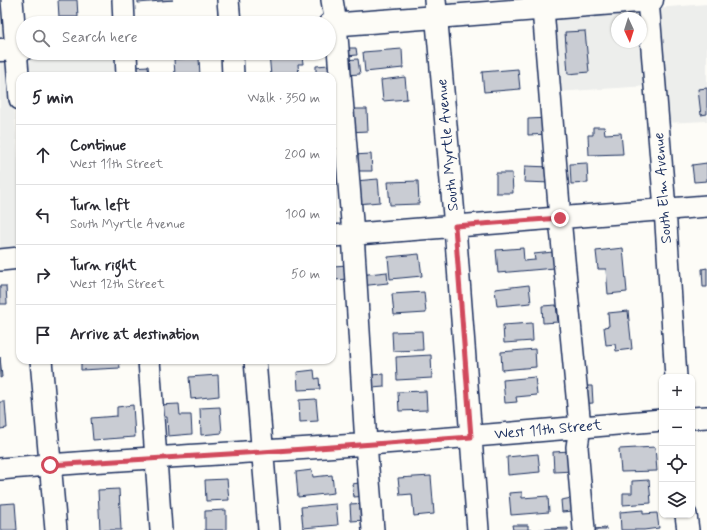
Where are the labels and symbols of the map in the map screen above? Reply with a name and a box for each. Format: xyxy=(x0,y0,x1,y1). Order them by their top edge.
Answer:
north arrow xyxy=(611,12,647,48)
street label: South Myrtle Avenue xyxy=(432,78,464,212)
street label: South Elm Avenue xyxy=(649,132,677,244)
route end xyxy=(551,209,569,227)
street label: West 11th Street xyxy=(494,415,603,445)
route start xyxy=(41,456,59,474)

